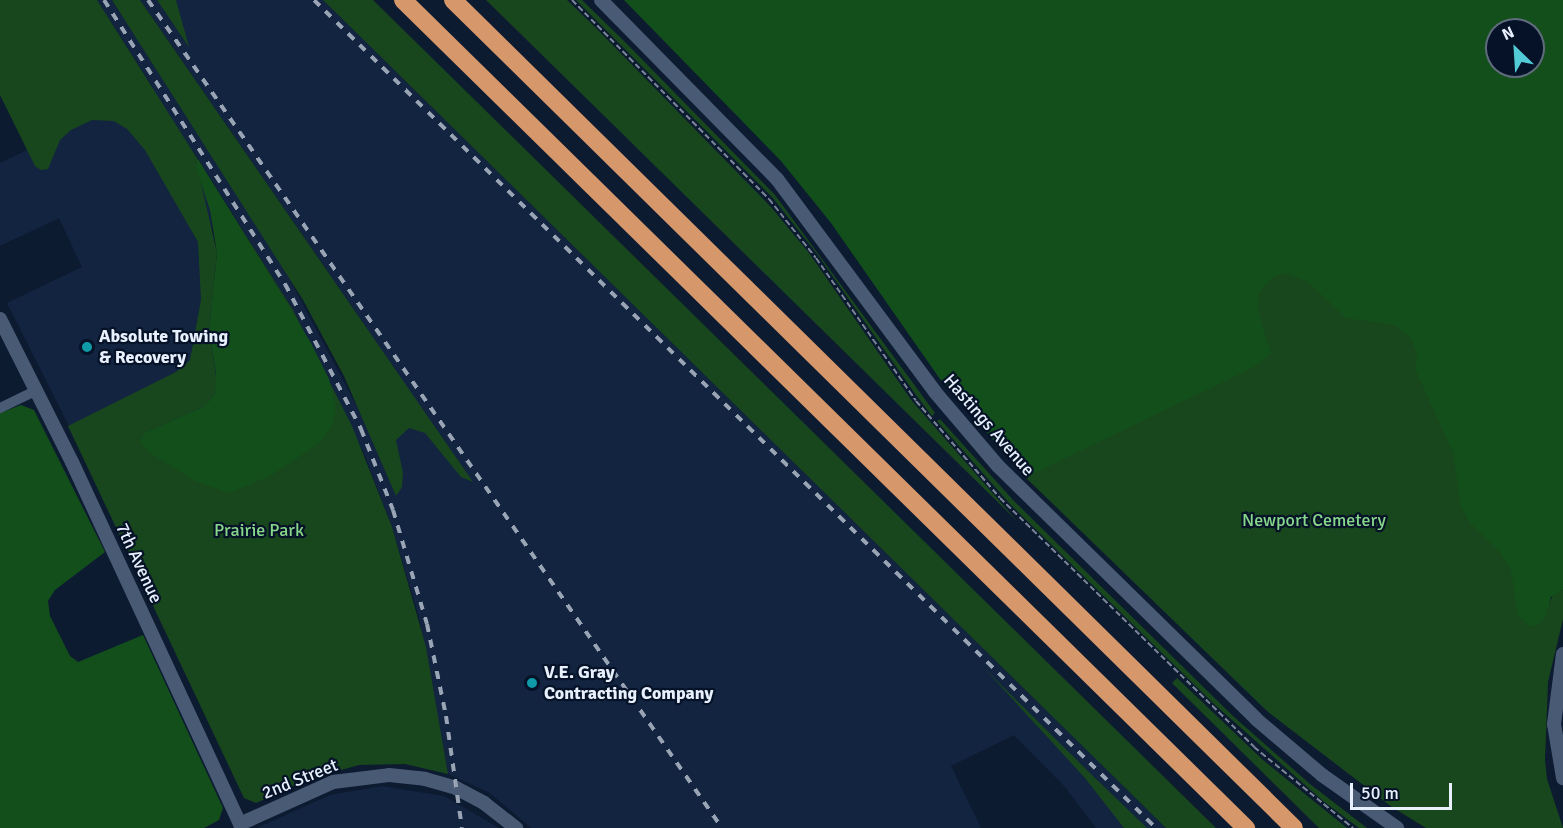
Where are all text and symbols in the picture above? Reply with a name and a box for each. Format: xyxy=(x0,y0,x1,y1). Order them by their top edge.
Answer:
north arrow xyxy=(1485,18,1545,78)
text: N xyxy=(1499,22,1518,45)
place label: Absolute Towing & Recovery xyxy=(99,326,228,368)
marker: Absolute Towing & Recovery xyxy=(80,340,94,354)
street label: Hastings Avenue xyxy=(939,370,1039,480)
park label: Newport Cemetery xyxy=(1242,509,1386,531)
street label: 7th Avenue xyxy=(111,519,167,607)
park label: Prairie Park xyxy=(214,519,304,541)
place label: V.E. Gray Contracting Company xyxy=(544,662,713,704)
marker: V.E. Gray Contracting Company xyxy=(525,676,539,690)
street label: 2nd Street xyxy=(259,754,341,804)
scale bar xyxy=(1353,771,1455,809)
text: 50 m xyxy=(1361,782,1399,804)

